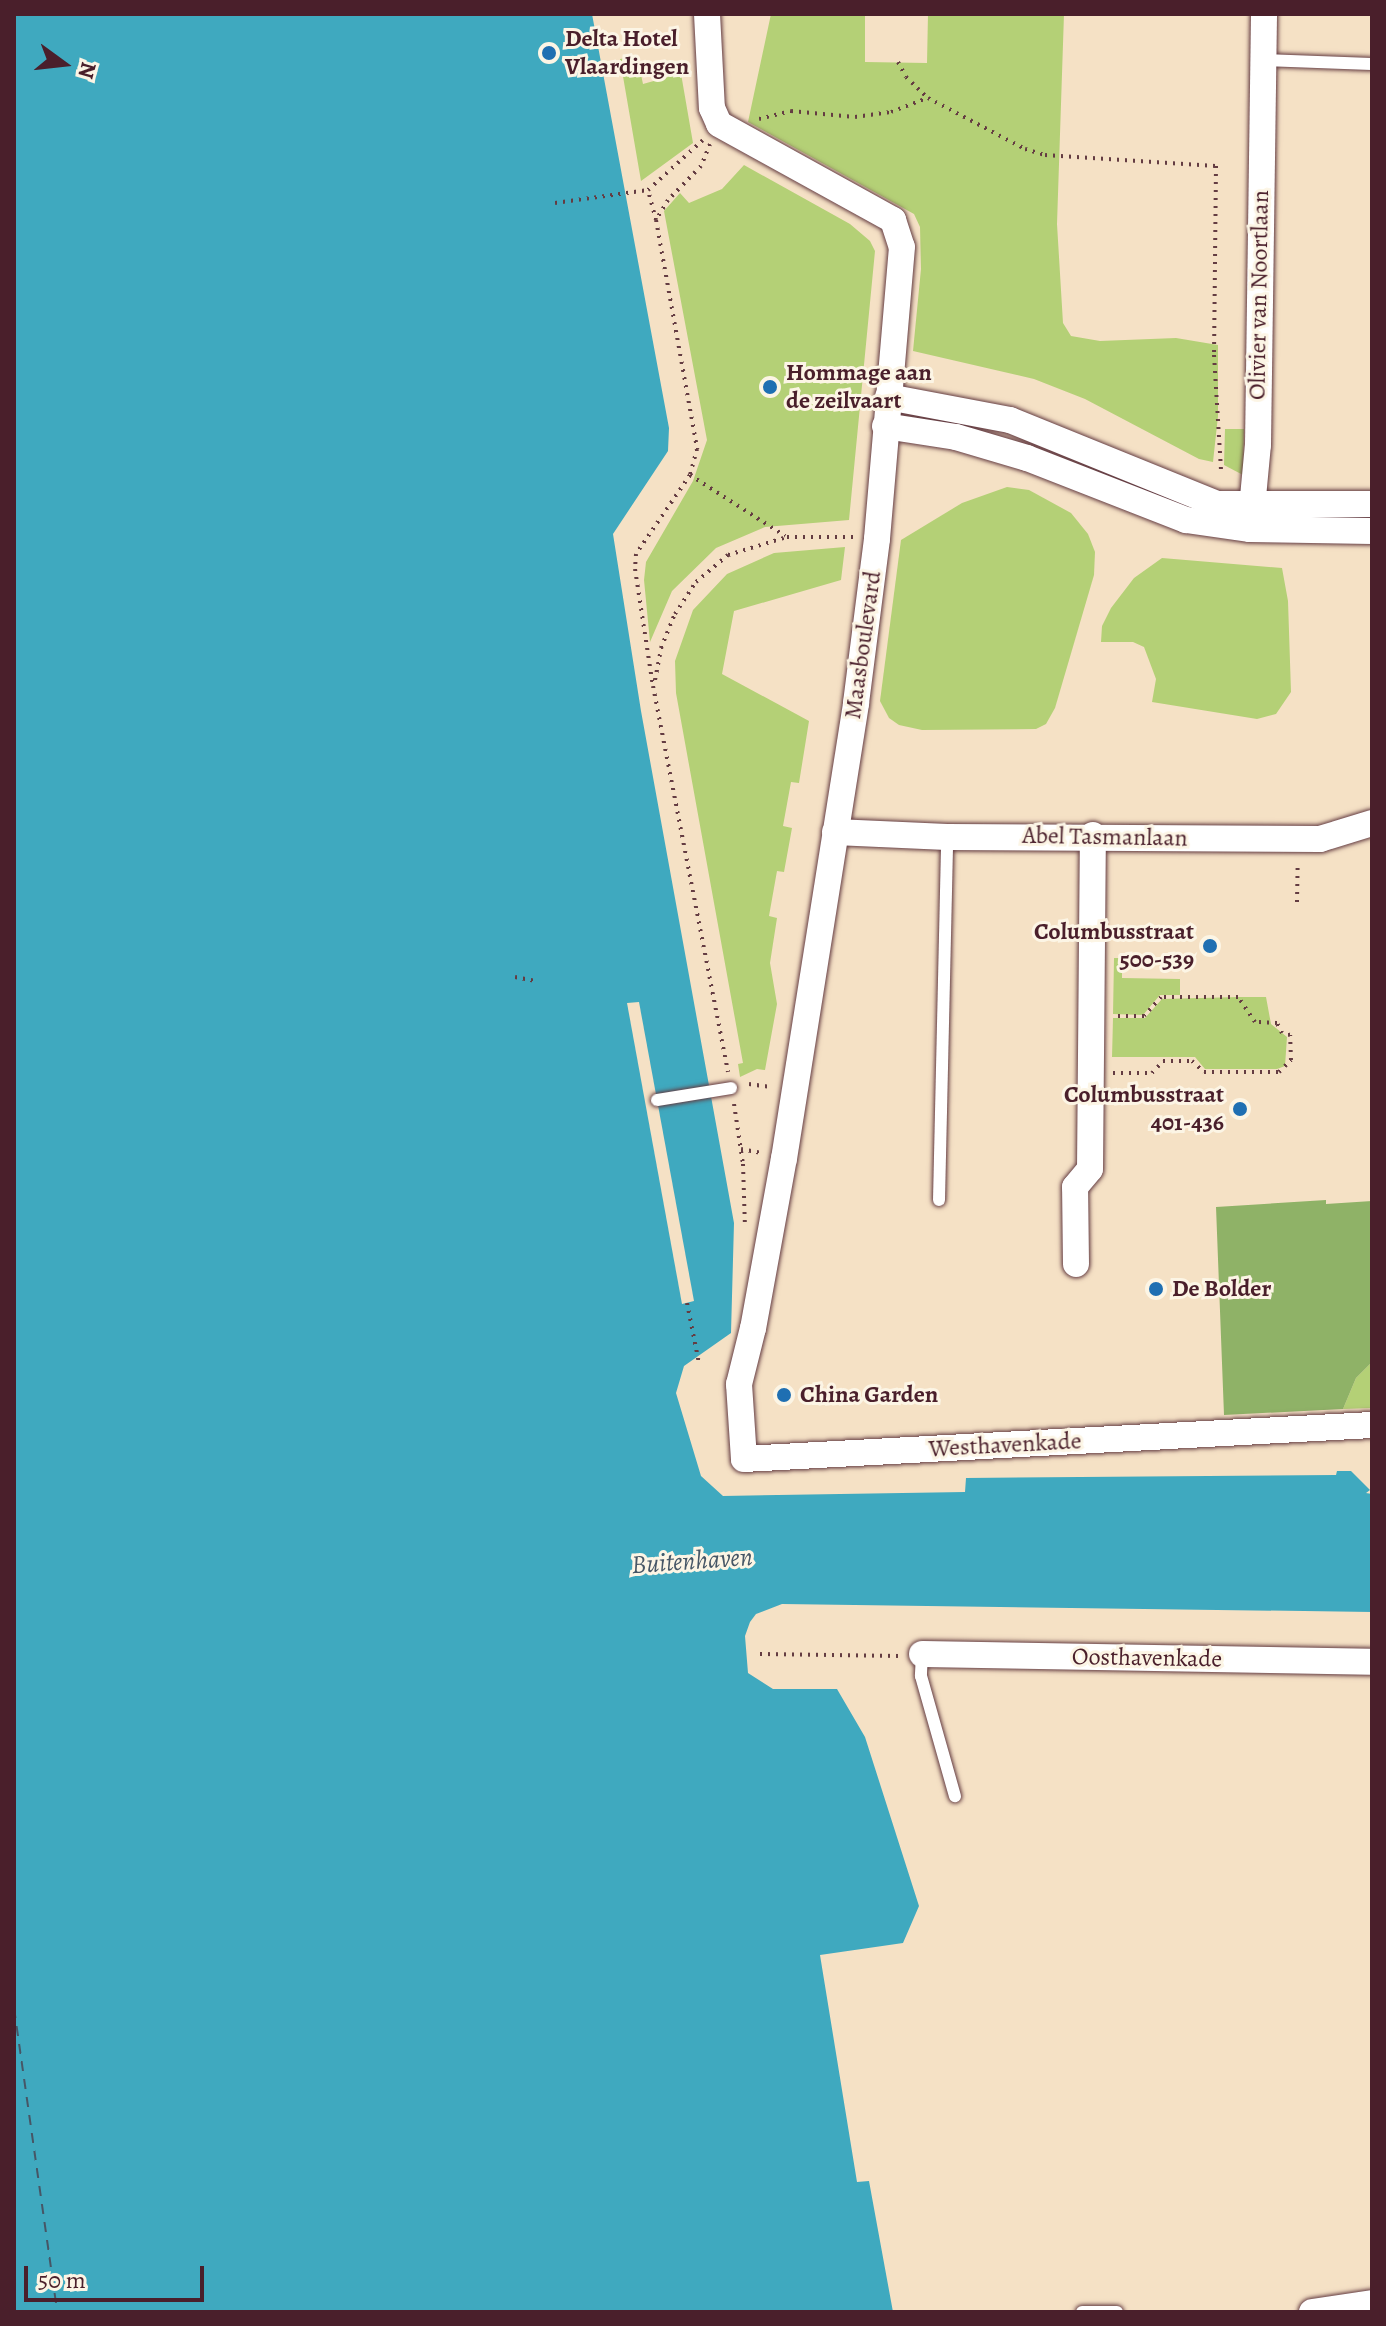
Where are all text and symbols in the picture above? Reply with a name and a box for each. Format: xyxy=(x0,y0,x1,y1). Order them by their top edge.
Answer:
north arrow xyxy=(24,24,104,104)
place label: Delta Hotel Vlaardingen xyxy=(565,25,689,81)
marker: Delta Hotel Vlaardingen xyxy=(540,44,558,62)
text: N xyxy=(71,59,104,82)
street label: Olivier van Noortlaan xyxy=(1243,190,1275,400)
place label: Hommage aan de zeilvaart xyxy=(786,359,932,415)
marker: Hommage aan de zeilvaart xyxy=(761,378,779,396)
street label: Maasboulevard xyxy=(838,569,888,721)
street label: Abel Tasmanlaan xyxy=(1022,821,1188,853)
place label: Columbusstraat 500-539 xyxy=(1034,918,1194,974)
marker: Columbusstraat 500-539 xyxy=(1201,937,1219,955)
place label: Columbusstraat 401-436 xyxy=(1064,1081,1224,1137)
marker: Columbusstraat 401-436 xyxy=(1231,1100,1249,1118)
place label: De Bolder xyxy=(1172,1275,1271,1303)
marker: De Bolder xyxy=(1147,1280,1165,1298)
place label: China Garden xyxy=(800,1381,938,1409)
marker: China Garden xyxy=(775,1386,793,1404)
street label: Westhavenkade xyxy=(928,1427,1082,1463)
water label: Buitenhaven xyxy=(630,1541,754,1581)
street label: Oosthavenkade xyxy=(1072,1642,1222,1674)
scale bar xyxy=(28,2250,208,2300)
text: 50 m xyxy=(38,2264,86,2296)

